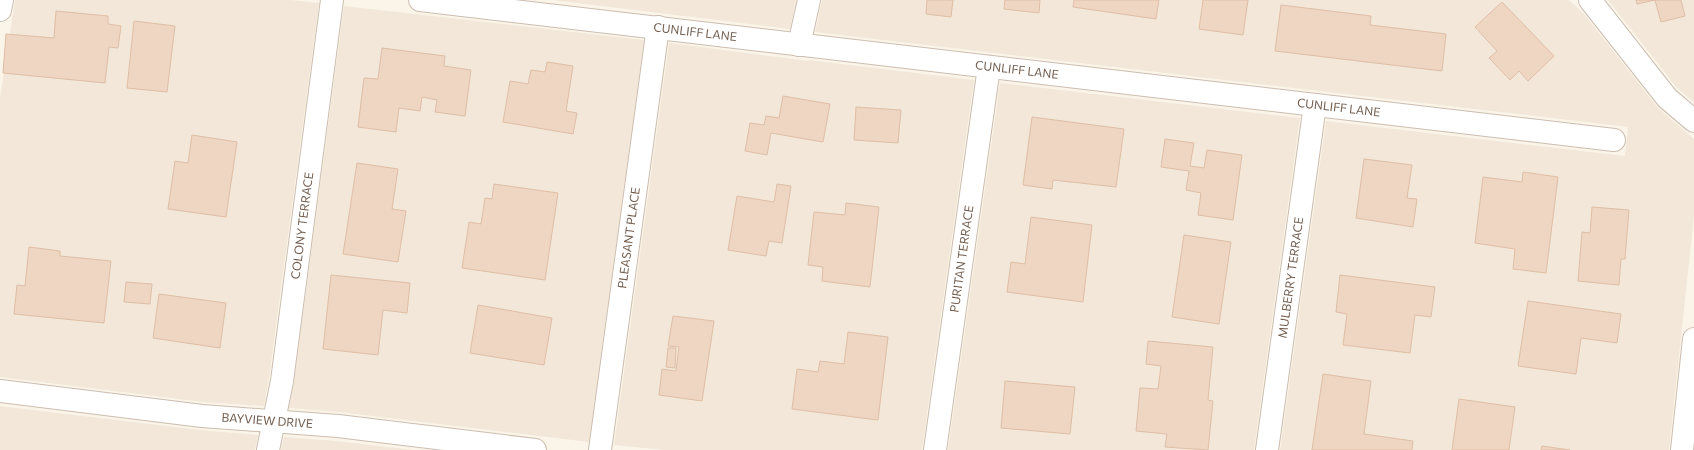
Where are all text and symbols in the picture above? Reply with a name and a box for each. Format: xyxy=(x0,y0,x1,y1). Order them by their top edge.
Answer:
street label: CUNLIFF LANE xyxy=(653,19,738,43)
street label: CUNLIFF LANE xyxy=(975,57,1059,81)
street label: CUNLIFF LANE xyxy=(1296,95,1381,119)
street label: COLONY TERRACE xyxy=(287,171,315,280)
street label: PLEASANT PLACE xyxy=(614,186,642,289)
street label: PURITAN TERRACE xyxy=(946,204,975,313)
street label: MULBERRY TERRACE xyxy=(1275,216,1305,339)
street label: BAYVIEW DRIVE xyxy=(221,409,314,430)

